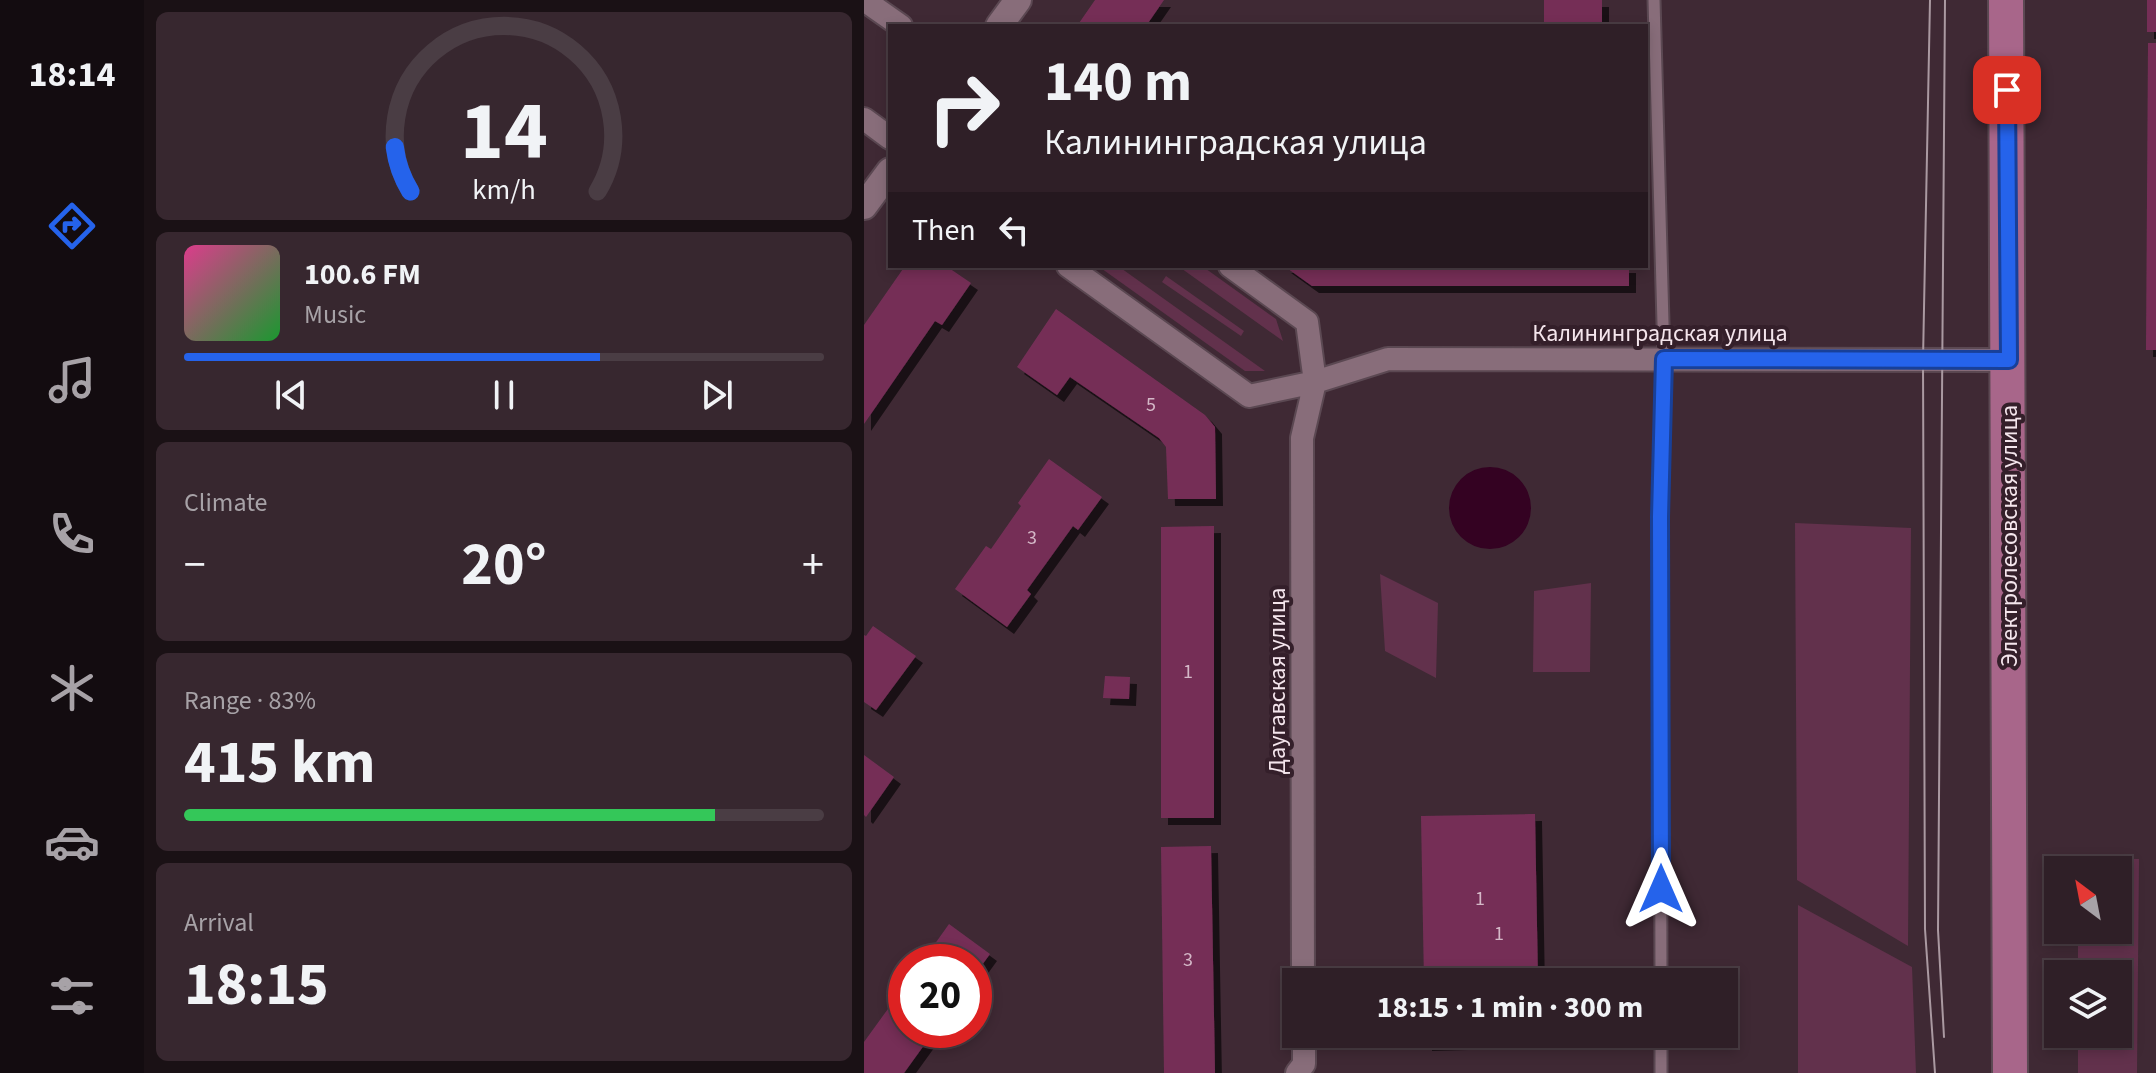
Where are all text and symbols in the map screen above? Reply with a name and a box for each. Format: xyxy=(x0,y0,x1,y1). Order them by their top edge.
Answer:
text: 140 m xyxy=(1044,43,1192,122)
text: 18:14 xyxy=(29,49,115,100)
icon: right xyxy=(912,56,1016,160)
pin xyxy=(1973,56,2041,124)
icon: arrive xyxy=(1985,68,2029,112)
text: 14 xyxy=(460,73,548,191)
text: Калининградская улица xyxy=(1044,117,1427,168)
text: km/h xyxy=(472,170,536,210)
icon: directions xyxy=(44,198,100,254)
icon: left xyxy=(992,208,1036,252)
text: Then xyxy=(912,209,976,252)
text: 100.6 FM xyxy=(304,253,421,296)
text: Music xyxy=(304,296,366,333)
street label: Калининградская улица xyxy=(1532,316,1788,351)
icon: music xyxy=(44,352,100,408)
icon: previous xyxy=(269,373,313,417)
icon: pause xyxy=(482,373,526,417)
icon: next xyxy=(695,373,739,417)
house number: 5 xyxy=(1146,391,1156,419)
street label: Электролесовская улица xyxy=(1992,405,2027,667)
text: Climate xyxy=(184,484,268,521)
icon: phone xyxy=(44,506,100,562)
text: 20° xyxy=(461,523,547,608)
house number: 3 xyxy=(1027,524,1037,552)
text: − xyxy=(184,534,206,597)
text: + xyxy=(802,534,824,597)
street label: Даугавская улица xyxy=(1260,588,1295,774)
house number: 1 xyxy=(1183,658,1193,686)
icon: climate xyxy=(44,660,100,716)
text: Range · 83% xyxy=(184,682,316,719)
text: 415 km xyxy=(184,721,375,806)
icon: car xyxy=(44,814,100,870)
position arrow xyxy=(1619,847,1703,931)
north arrow xyxy=(2044,856,2132,944)
map controls xyxy=(2044,856,2132,1048)
house number: 1 xyxy=(1475,885,1485,913)
text: Arrival xyxy=(184,904,254,941)
house number: 1 xyxy=(1494,920,1504,948)
text: 18:15 xyxy=(184,943,329,1028)
speed limit sign: 20 xyxy=(888,944,992,1048)
house number: 3 xyxy=(1183,946,1193,974)
button: layers xyxy=(2044,960,2132,1048)
icon: filters xyxy=(44,968,100,1024)
text: 18:15 · 1 min · 300 m xyxy=(1377,986,1643,1029)

